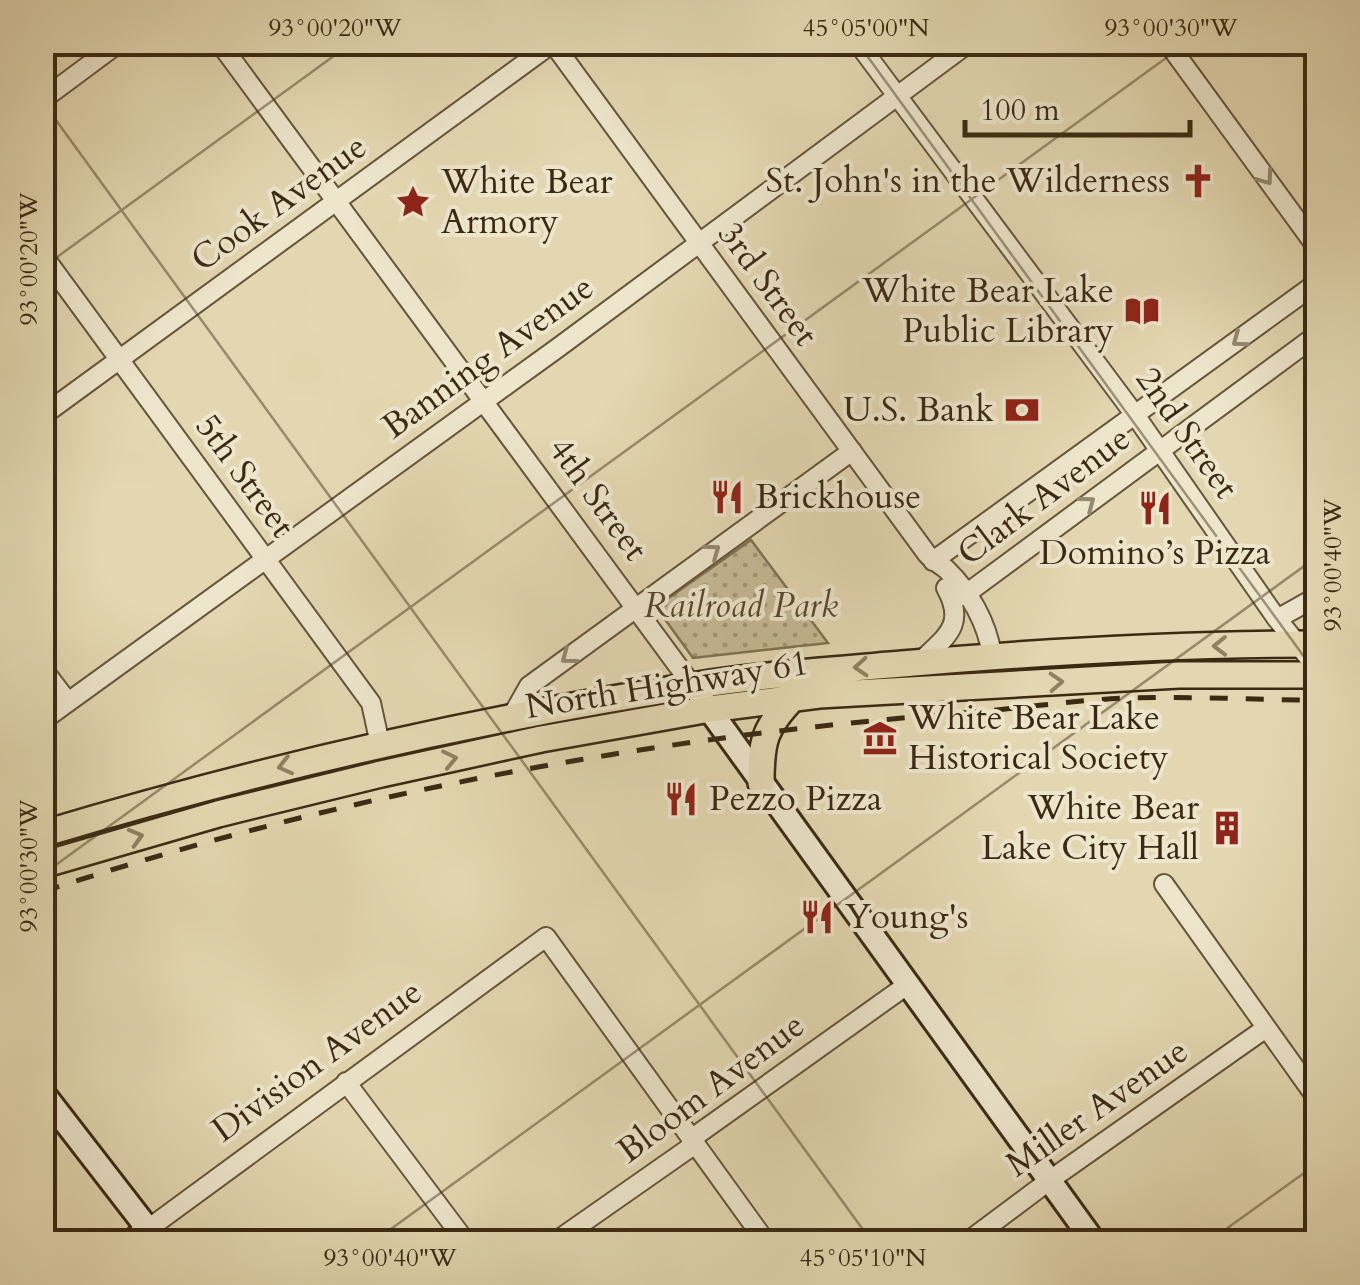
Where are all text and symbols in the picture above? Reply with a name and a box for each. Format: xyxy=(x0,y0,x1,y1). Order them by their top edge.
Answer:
text: 93°00'20"W xyxy=(268,11,402,45)
text: 45°05'00"N xyxy=(803,11,929,45)
text: 93°00'30"W xyxy=(1104,11,1238,45)
scale bar xyxy=(965,75,1190,137)
text: 100 m xyxy=(980,90,1060,131)
street label: Cook Avenue xyxy=(181,123,377,283)
place label: St. John's in the Wilderness xyxy=(766,157,1170,205)
place label: White Bear Armory xyxy=(440,158,613,246)
church icon: St. John's in the Wilderness xyxy=(1179,162,1217,200)
one-way arrow xyxy=(1254,167,1271,185)
place icon: White Bear Armory xyxy=(394,183,432,221)
text: 93°00'20"W xyxy=(12,192,46,326)
street label: 3rd Street xyxy=(707,212,829,356)
street label: Banning Avenue xyxy=(372,264,604,450)
place label: White Bear Lake Public Library xyxy=(861,267,1115,355)
library icon: White Bear Lake Public Library xyxy=(1123,292,1161,330)
one-way arrow xyxy=(1231,327,1250,346)
street label: 2nd Street xyxy=(1124,358,1250,508)
place label: U.S. Bank xyxy=(843,386,994,434)
bank icon: U.S. Bank xyxy=(1003,391,1041,429)
street label: 5th Street xyxy=(184,405,306,547)
street label: Clark Avenue xyxy=(948,415,1140,577)
street label: 4th Street xyxy=(537,428,659,570)
place label: Brickhouse xyxy=(755,473,921,521)
restaurant icon: Brickhouse xyxy=(708,478,746,516)
restaurant icon: Domino’s Pizza xyxy=(1136,489,1174,527)
one-way arrow xyxy=(1077,497,1095,515)
text: 93°00'40"W xyxy=(1316,498,1350,632)
place label: Domino’s Pizza xyxy=(1039,529,1271,577)
one-way arrow xyxy=(702,545,721,563)
park label: Railroad Park xyxy=(644,582,839,630)
one-way arrow xyxy=(1212,635,1228,656)
street label: North Highway 61 xyxy=(522,639,812,731)
one-way arrow xyxy=(561,646,579,663)
one-way arrow xyxy=(852,656,868,677)
one-way arrow xyxy=(1049,672,1065,693)
place label: White Bear Lake Historical Society xyxy=(907,694,1169,782)
museum icon: White Bear Lake Historical Society xyxy=(861,719,899,757)
one-way arrow xyxy=(441,749,458,770)
one-way arrow xyxy=(277,754,294,775)
place label: Pezzo Pizza xyxy=(709,775,882,823)
restaurant icon: Pezzo Pizza xyxy=(662,780,700,818)
place label: White Bear Lake City Hall xyxy=(981,784,1199,872)
text: 93°00'30"W xyxy=(12,799,46,933)
building icon: White Bear Lake City Hall xyxy=(1208,809,1246,847)
one-way arrow xyxy=(127,828,144,849)
place label: Young's xyxy=(845,893,968,941)
restaurant icon: Young's xyxy=(798,898,836,936)
street label: Division Avenue xyxy=(202,968,432,1154)
street label: Bloom Avenue xyxy=(607,1002,815,1174)
street label: Miller Avenue xyxy=(996,1027,1198,1189)
text: 93°00'40"W xyxy=(323,1241,457,1275)
text: 45°05'10"N xyxy=(800,1241,926,1275)

